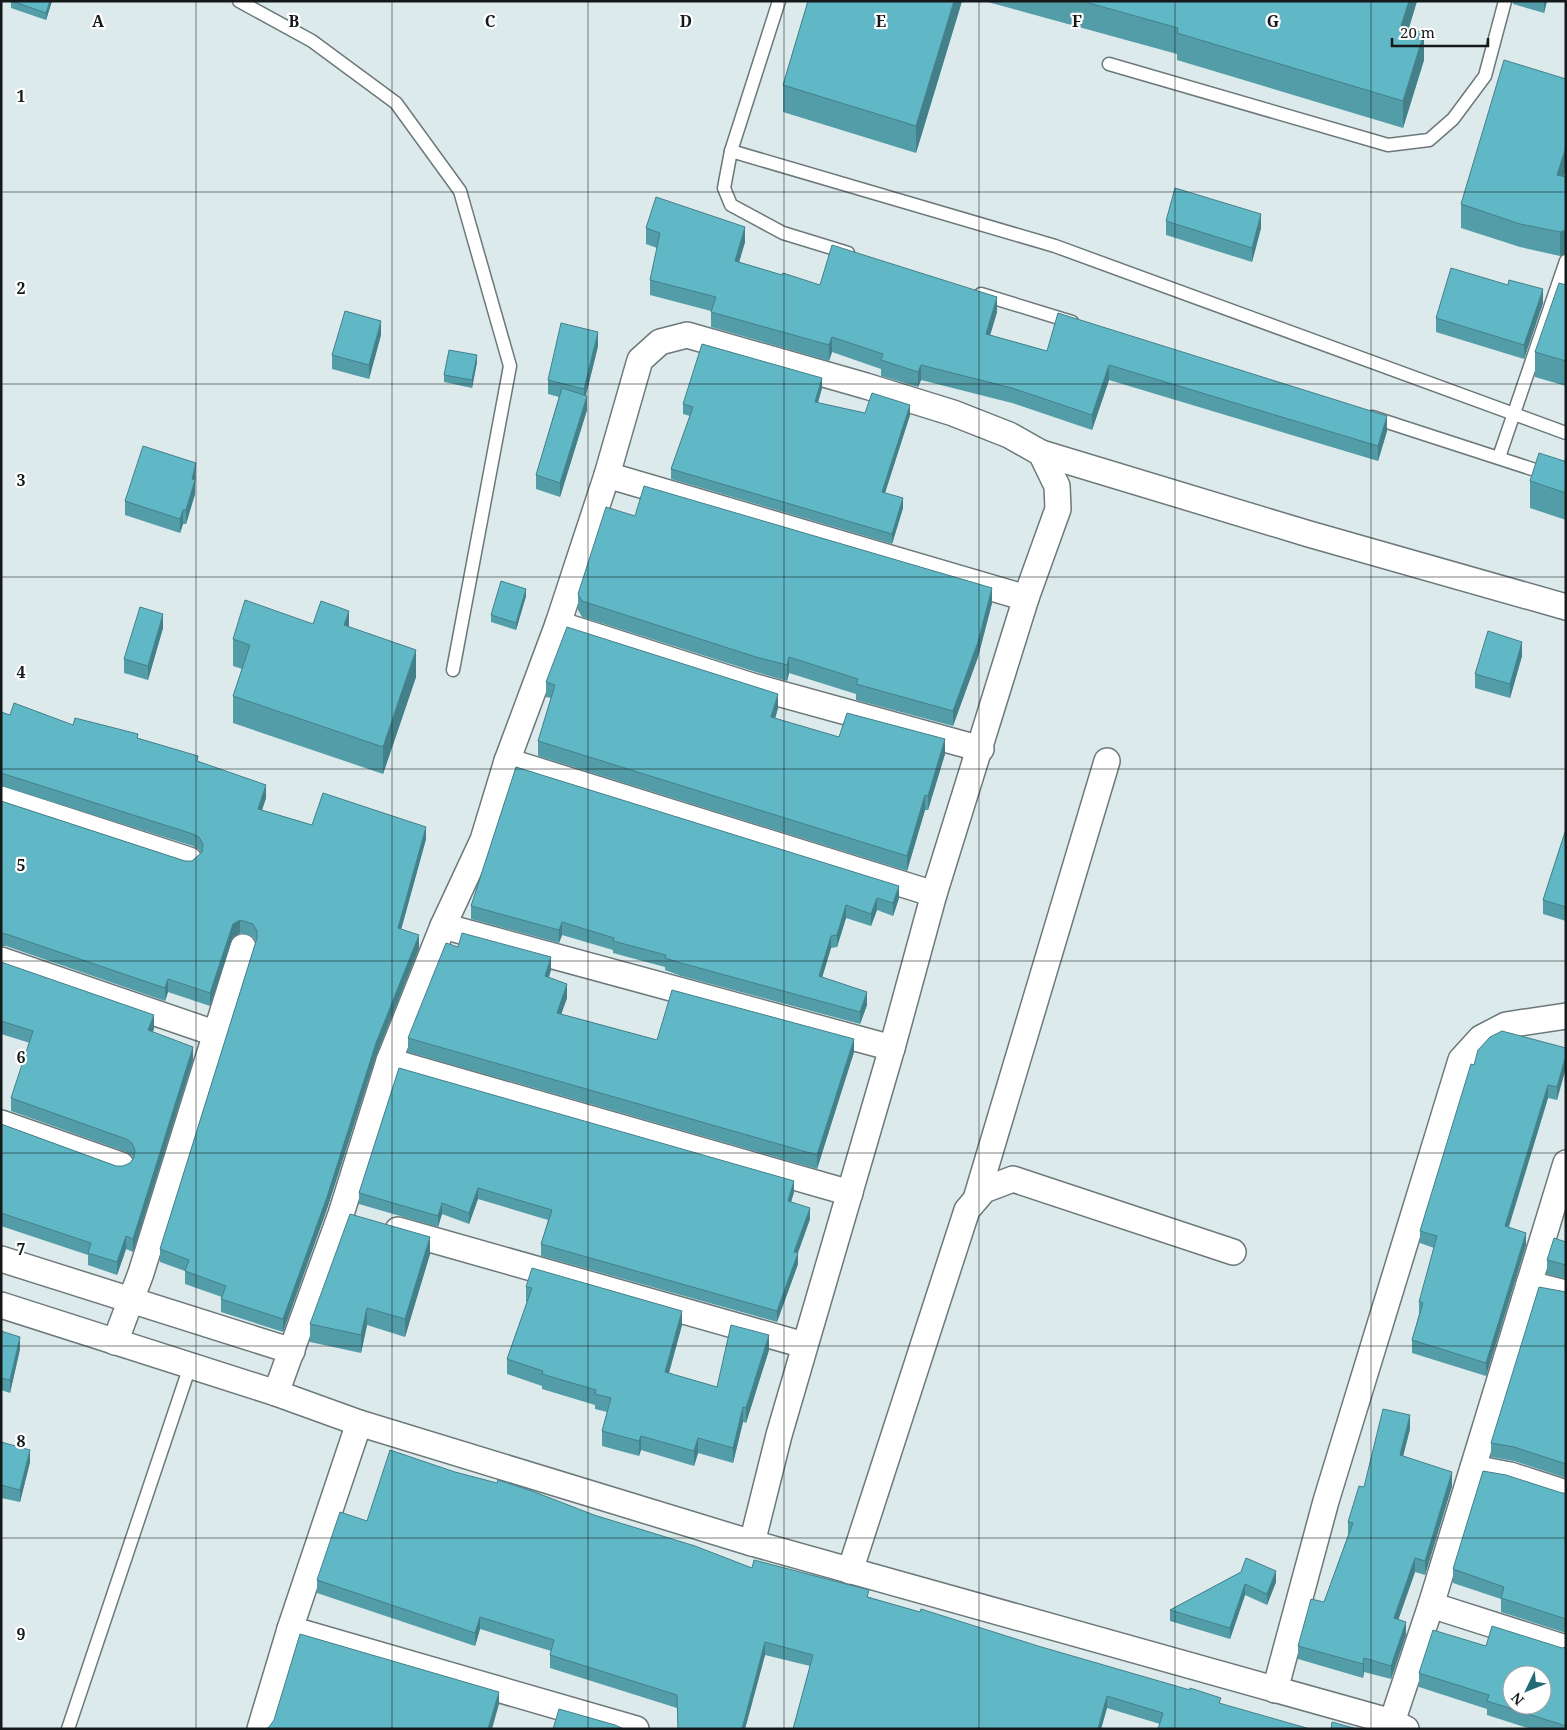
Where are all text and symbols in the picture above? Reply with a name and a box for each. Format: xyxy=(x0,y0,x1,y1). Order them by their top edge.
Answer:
text: A xyxy=(92,10,105,32)
text: B xyxy=(289,10,300,32)
text: C xyxy=(485,10,496,32)
text: D xyxy=(680,10,692,32)
text: E xyxy=(876,10,886,32)
text: F xyxy=(1072,10,1082,32)
text: G xyxy=(1267,10,1279,32)
scale bar xyxy=(1392,15,1488,47)
text: 20 m xyxy=(1400,22,1435,42)
text: 1 xyxy=(16,85,26,107)
text: 2 xyxy=(16,277,26,299)
text: 3 xyxy=(16,469,26,491)
text: 4 xyxy=(16,661,26,683)
text: 5 xyxy=(16,854,26,876)
text: 6 xyxy=(16,1046,26,1068)
text: 7 xyxy=(16,1238,26,1260)
text: 8 xyxy=(16,1430,26,1452)
text: 9 xyxy=(16,1623,26,1645)
north arrow xyxy=(1502,1665,1552,1715)
text: N xyxy=(1506,1689,1528,1710)

